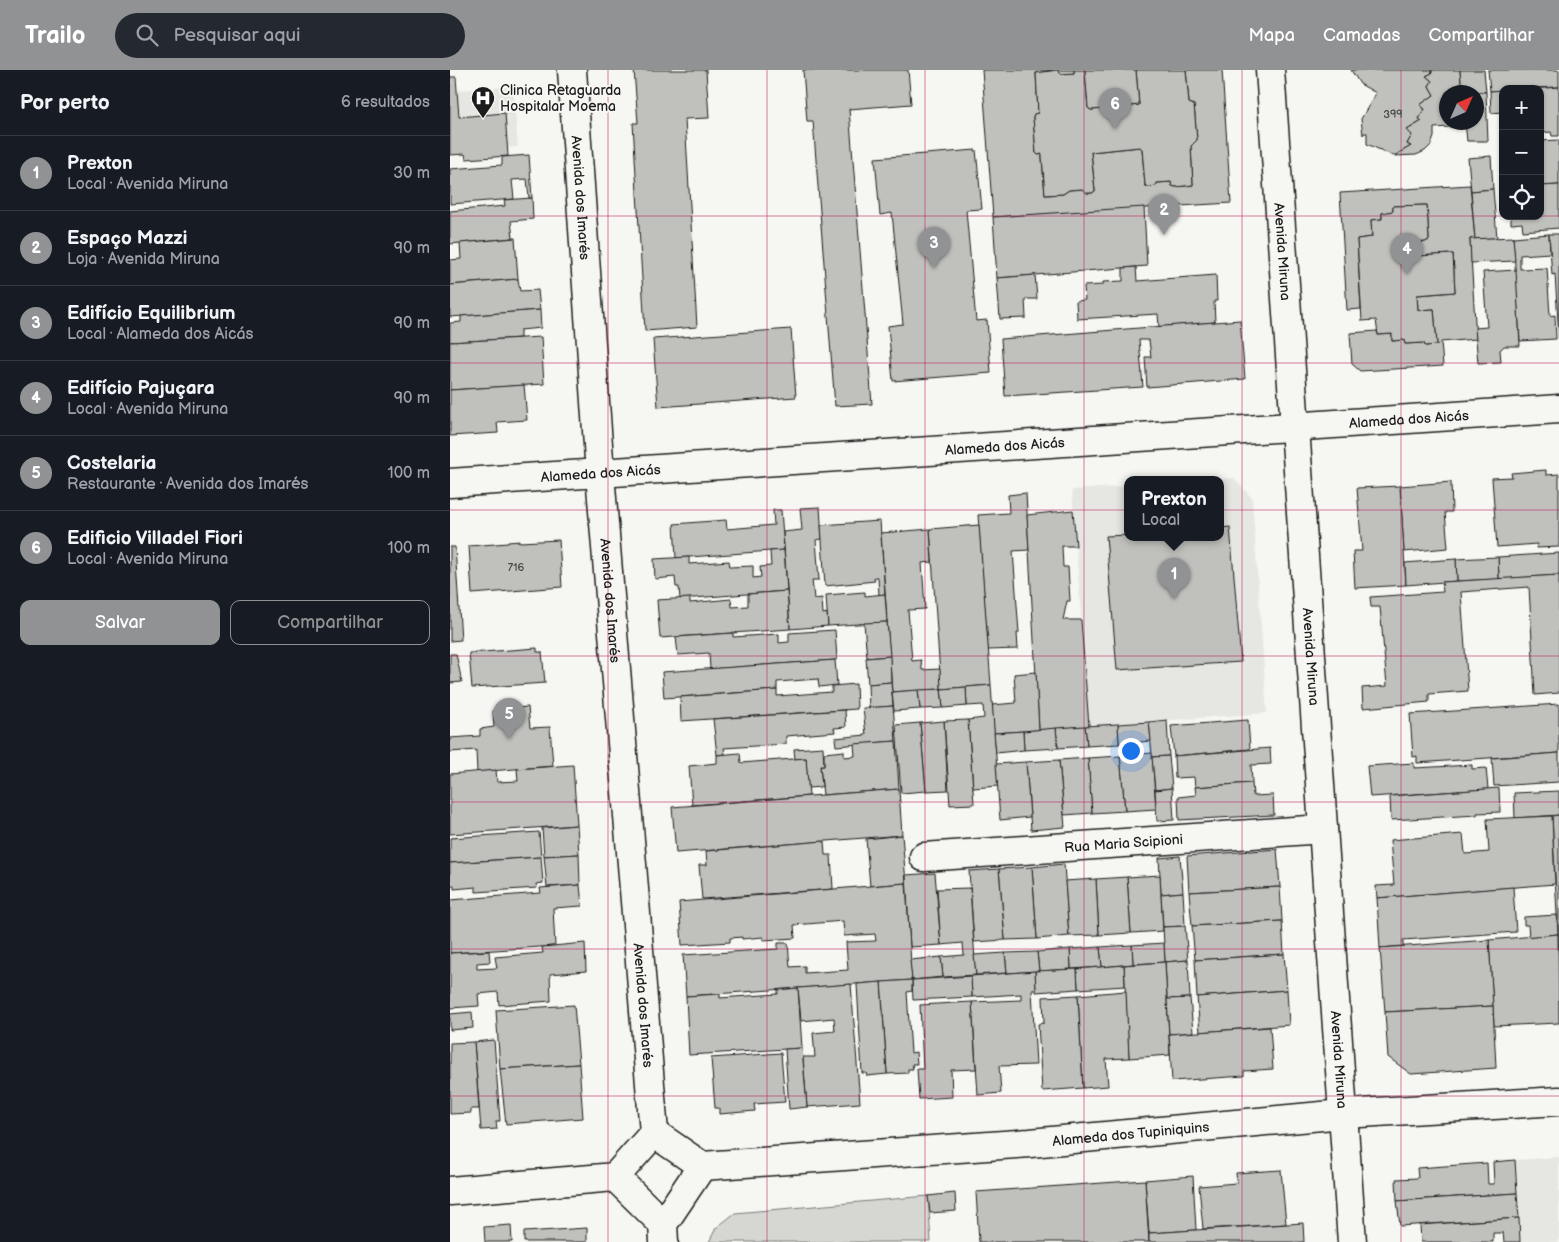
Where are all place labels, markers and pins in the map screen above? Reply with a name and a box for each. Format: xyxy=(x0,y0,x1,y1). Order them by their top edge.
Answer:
place label: Clinica Retaguarda Hospitalar Moema xyxy=(500,82,621,115)
hospital icon: Clinica Retaguarda Hospitalar Moema xyxy=(470,85,496,119)
pin: 6 xyxy=(1099,88,1131,129)
pin: 2 xyxy=(1148,194,1180,235)
pin: 3 xyxy=(918,227,950,268)
pin: 4 xyxy=(1391,233,1423,274)
pin: 1 xyxy=(1158,558,1190,599)
pin: 5 xyxy=(493,698,525,739)

